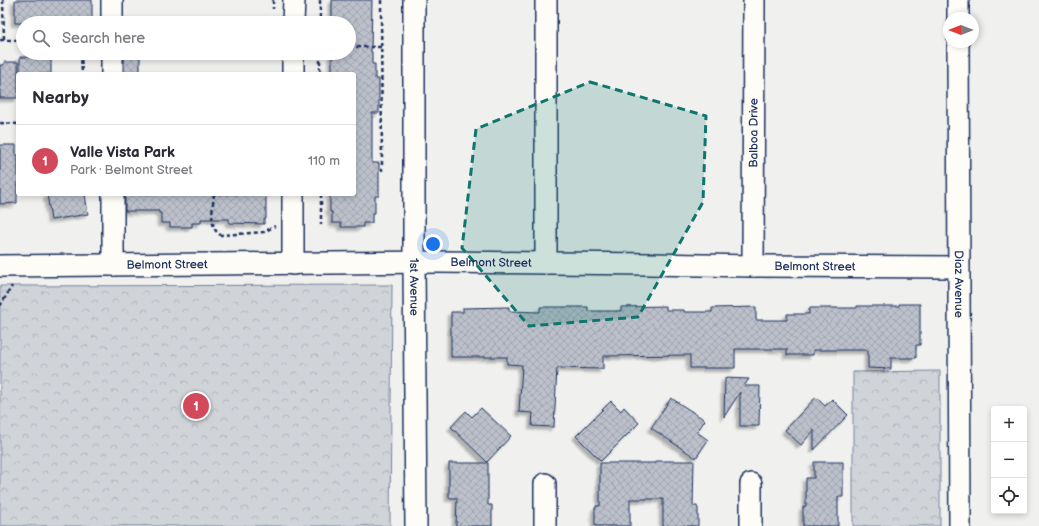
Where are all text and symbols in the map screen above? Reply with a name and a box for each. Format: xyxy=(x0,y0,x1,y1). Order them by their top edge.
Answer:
north arrow xyxy=(943,12,979,48)
search box xyxy=(16,16,356,60)
icon: search xyxy=(30,27,52,49)
text: Search here xyxy=(62,29,145,48)
text: Nearby xyxy=(32,88,89,108)
street label: Balboa Drive xyxy=(746,98,761,168)
text: Valle Vista Park xyxy=(70,143,175,162)
text: 1 xyxy=(42,153,48,169)
text: 110 m xyxy=(308,153,340,169)
text: Park · Belmont Street xyxy=(70,162,192,178)
your location xyxy=(423,234,443,254)
street label: Diaz Avenue xyxy=(951,250,967,318)
street label: Belmont Street xyxy=(450,255,532,270)
street label: Belmont Street xyxy=(126,257,208,272)
street label: 1st Avenue xyxy=(406,258,422,316)
street label: Belmont Street xyxy=(774,259,856,274)
pin: 1 xyxy=(183,391,209,421)
map controls xyxy=(991,406,1027,514)
button: + xyxy=(991,406,1027,442)
button: − xyxy=(991,442,1027,478)
button: locate xyxy=(991,478,1027,514)

